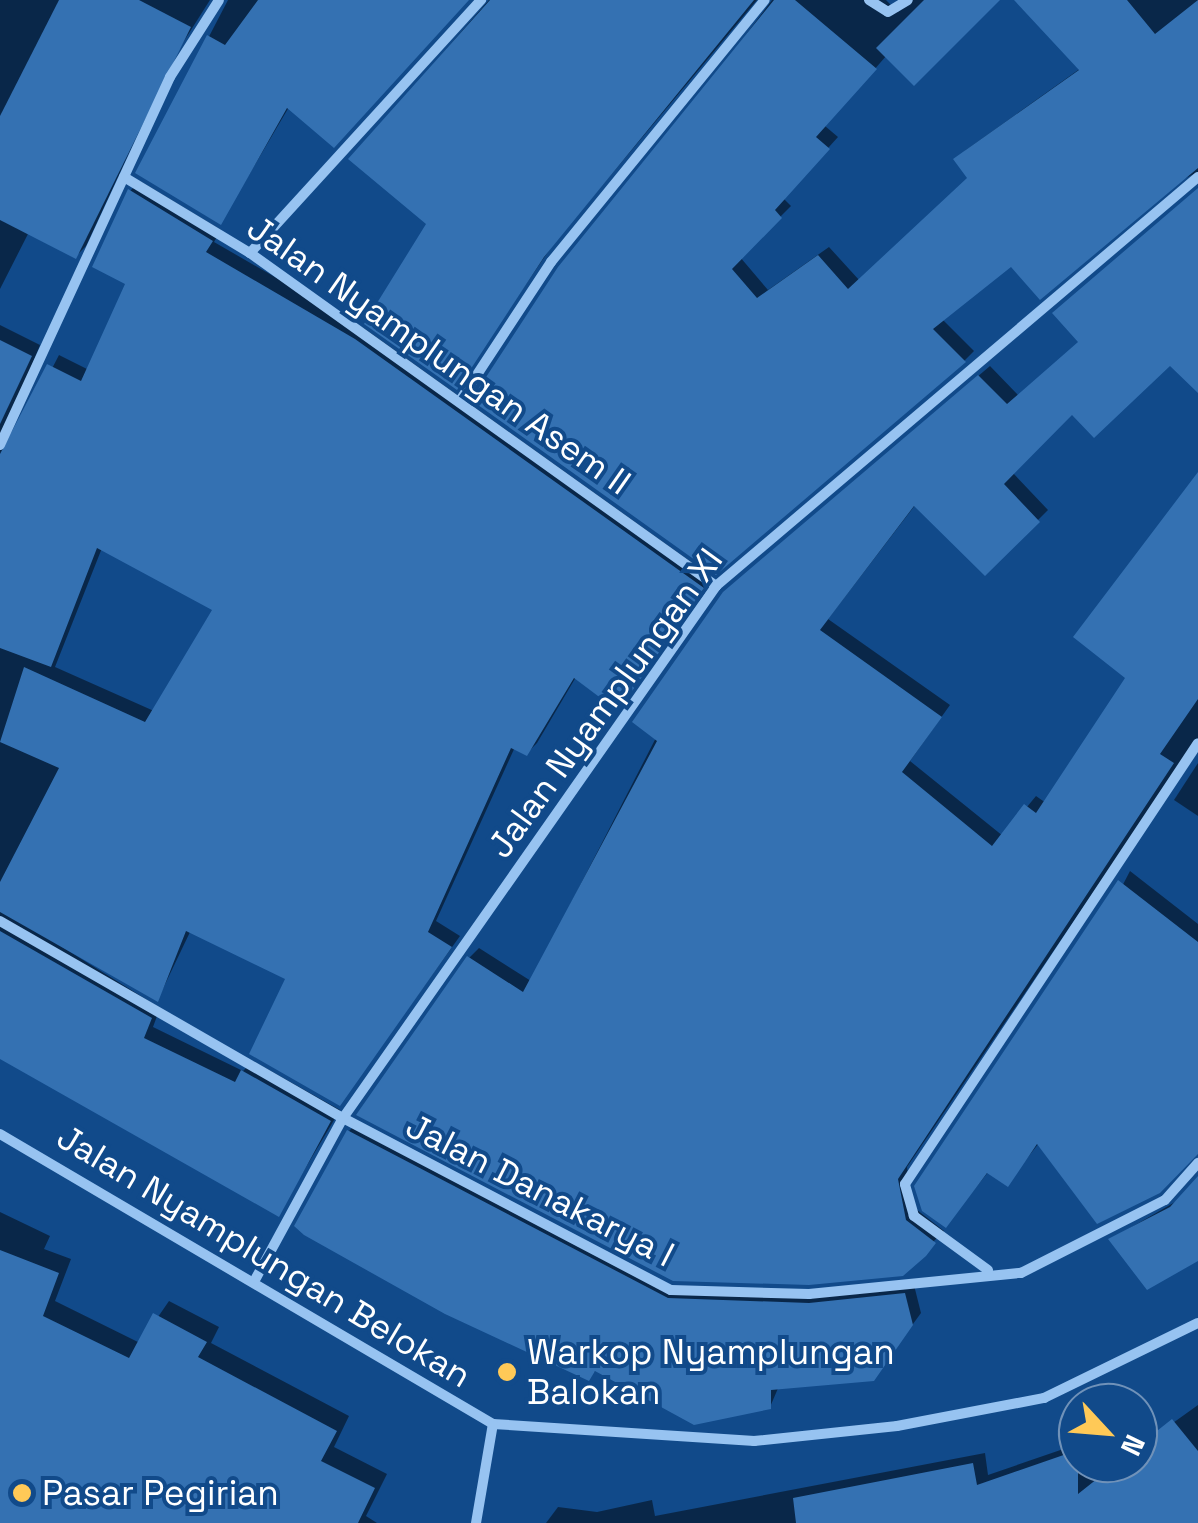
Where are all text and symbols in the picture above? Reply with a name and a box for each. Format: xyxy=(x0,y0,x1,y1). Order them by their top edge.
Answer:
street label: Jalan Nyamplungan Asem II xyxy=(239,206,639,504)
street label: Jalan Nyamplungan XI xyxy=(479,540,731,866)
street label: Jalan Danakarya I xyxy=(399,1104,681,1276)
street label: Jalan Nyamplungan Belokan xyxy=(50,1116,478,1396)
place label: Warkop Nyamplungan Balokan xyxy=(527,1331,895,1413)
marker: Warkop Nyamplungan Balokan xyxy=(496,1361,518,1383)
north arrow xyxy=(1058,1383,1158,1483)
text: N xyxy=(1113,1429,1153,1462)
place label: Pasar Pegirian xyxy=(42,1472,279,1514)
marker: Pasar Pegirian xyxy=(11,1482,33,1504)

